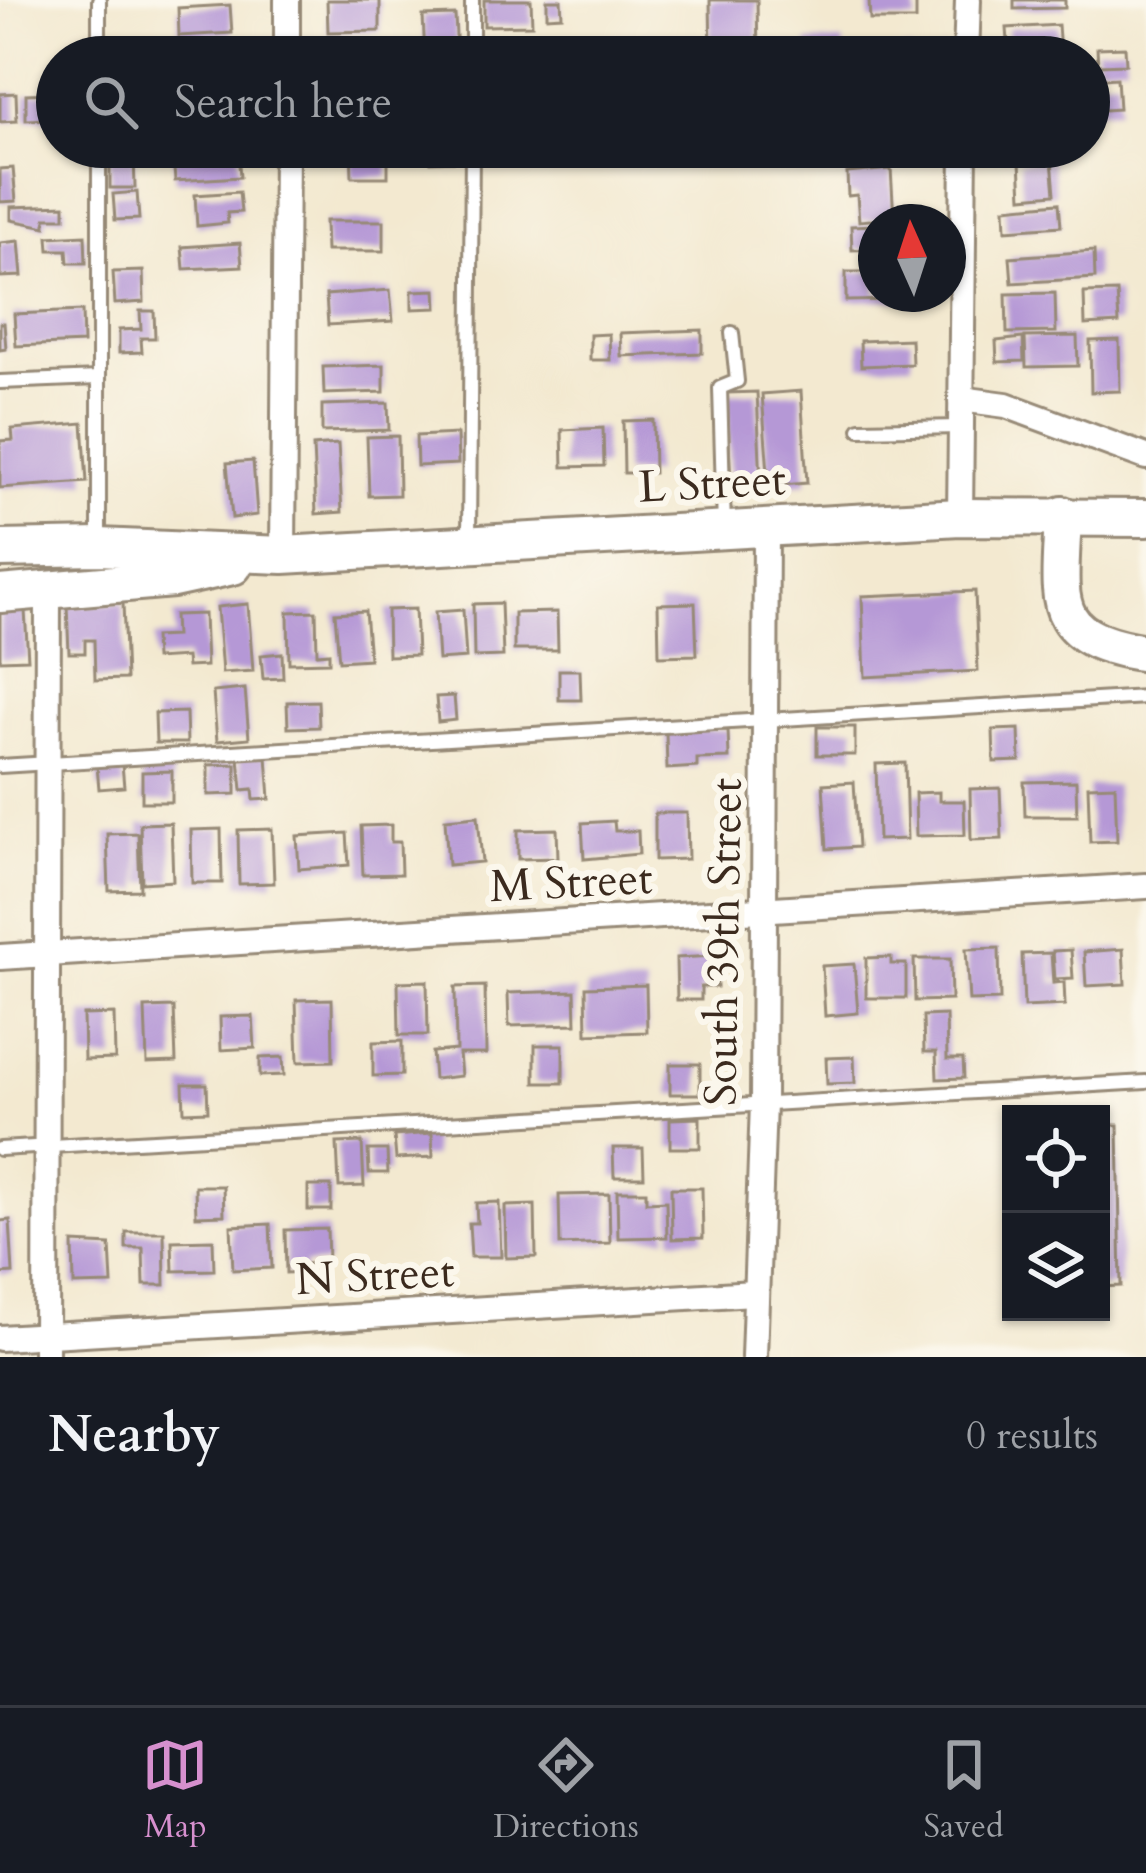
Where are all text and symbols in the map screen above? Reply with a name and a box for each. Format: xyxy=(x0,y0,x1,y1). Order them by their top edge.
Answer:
search box xyxy=(36,36,1110,168)
icon: search xyxy=(78,69,144,135)
text: Search here xyxy=(174,72,392,133)
north arrow xyxy=(858,204,966,312)
street label: L Street xyxy=(637,449,787,518)
street label: South 39th Street xyxy=(690,778,757,1106)
street label: M Street xyxy=(488,848,654,917)
map controls xyxy=(1002,1105,1110,1321)
button: locate xyxy=(1002,1105,1110,1213)
button: layers xyxy=(1002,1213,1110,1321)
street label: N Street xyxy=(294,1241,456,1310)
text: Nearby xyxy=(48,1400,220,1470)
text: 0 results xyxy=(966,1409,1098,1462)
tab: Map xyxy=(142,1732,208,1849)
tab: Directions xyxy=(493,1732,639,1849)
tab: Saved xyxy=(924,1732,1004,1849)

